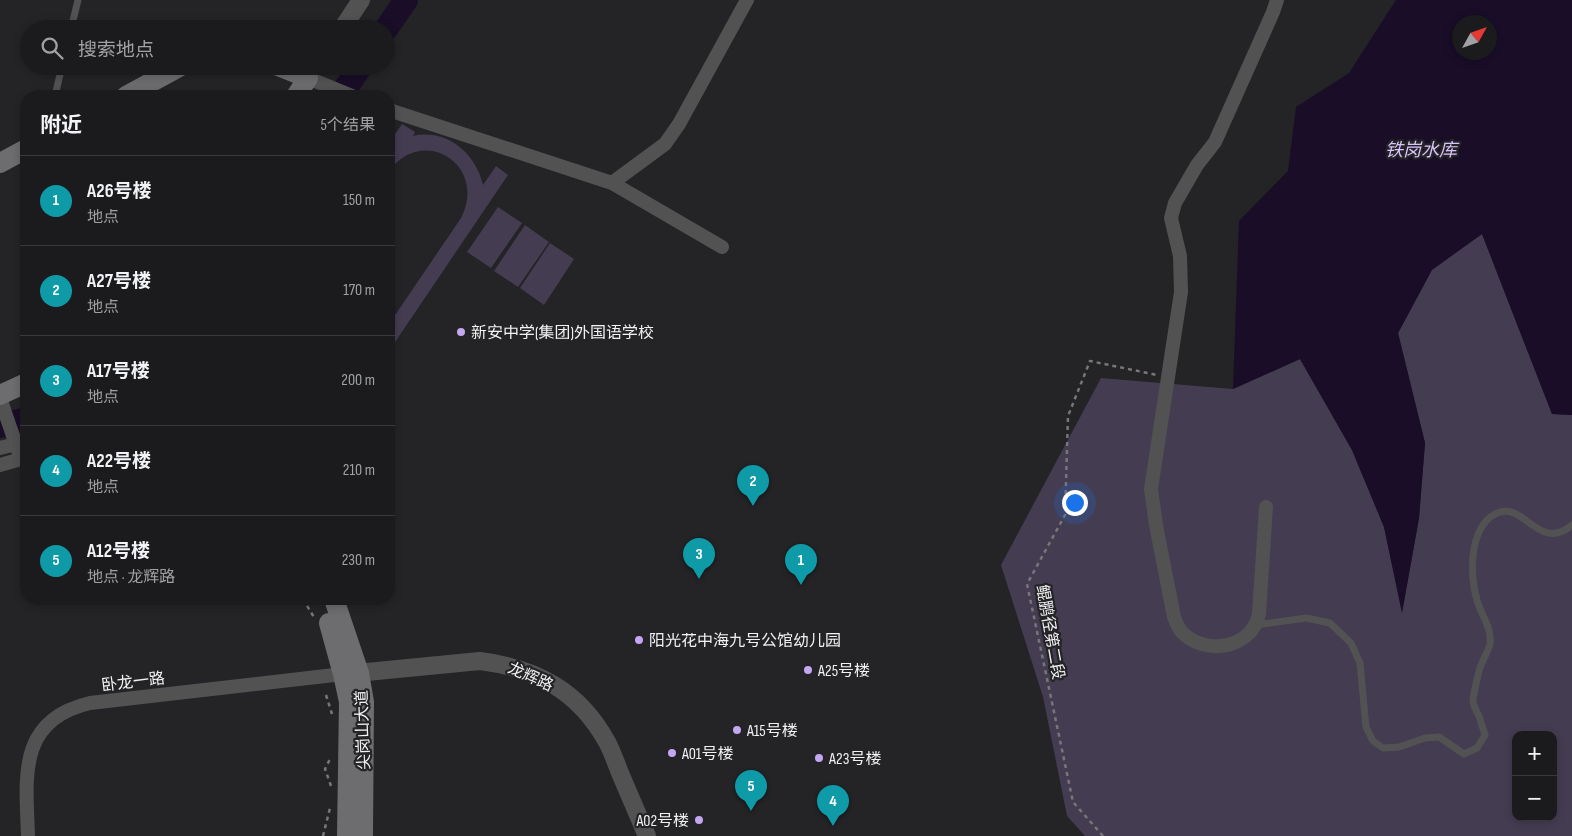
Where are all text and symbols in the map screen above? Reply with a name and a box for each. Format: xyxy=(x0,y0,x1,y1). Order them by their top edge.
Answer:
north arrow xyxy=(1452,15,1497,60)
search box xyxy=(20,20,395,75)
icon: search xyxy=(38,34,66,62)
text: 搜索地点 xyxy=(78,39,154,62)
text: 附近 xyxy=(40,113,82,138)
text: 5个结果 xyxy=(321,116,375,135)
water label: 铁岗水库 xyxy=(1385,140,1460,161)
text: A26号楼 xyxy=(87,180,152,203)
text: 1 xyxy=(53,191,59,210)
text: 150 m xyxy=(343,191,375,210)
text: 地点 xyxy=(87,208,119,227)
text: A27号楼 xyxy=(87,270,151,293)
text: 2 xyxy=(52,281,60,300)
text: 170 m xyxy=(343,281,375,300)
text: 地点 xyxy=(87,298,119,317)
place label: 新安中学(集团)外国语学校 xyxy=(471,324,654,343)
marker: 新安中学(集团)外国语学校 xyxy=(455,326,467,338)
text: A17号楼 xyxy=(87,360,150,383)
text: 3 xyxy=(52,371,60,390)
text: 200 m xyxy=(341,371,375,390)
text: 地点 xyxy=(87,388,119,407)
text: A22号楼 xyxy=(87,450,151,473)
text: 4 xyxy=(52,461,60,480)
text: 210 m xyxy=(343,461,375,480)
pin: 2 xyxy=(737,465,769,506)
text: 地点 xyxy=(87,478,119,497)
your location xyxy=(1062,490,1088,516)
pin: 3 xyxy=(683,538,715,579)
text: A12号楼 xyxy=(87,540,150,563)
pin: 1 xyxy=(785,544,817,585)
text: 5 xyxy=(52,551,60,570)
text: 230 m xyxy=(342,551,375,570)
text: 地点 · 龙辉路 xyxy=(87,568,175,587)
street label: 鲲鹏径第二段 xyxy=(1032,583,1067,681)
place label: 阳光花中海九号公馆幼儿园 xyxy=(649,632,841,651)
marker: 阳光花中海九号公馆幼儿园 xyxy=(633,634,645,646)
street label: 龙辉路 xyxy=(505,659,556,696)
place label: A25号楼 xyxy=(817,662,870,681)
marker: A25号楼 xyxy=(802,664,814,676)
street label: 卧龙一路 xyxy=(100,669,166,696)
street label: 尖岗山大道 xyxy=(353,690,374,770)
place label: A15号楼 xyxy=(746,722,798,741)
marker: A15号楼 xyxy=(731,724,743,736)
map controls xyxy=(1512,731,1557,821)
button: + xyxy=(1512,731,1557,776)
place label: A01号楼 xyxy=(681,745,733,764)
marker: A01号楼 xyxy=(666,747,678,759)
place label: A23号楼 xyxy=(828,750,881,769)
marker: A23号楼 xyxy=(813,752,825,764)
pin: 5 xyxy=(735,770,767,811)
button: − xyxy=(1512,776,1557,821)
pin: 4 xyxy=(817,785,849,826)
place label: A02号楼 xyxy=(636,812,689,831)
marker: A02号楼 xyxy=(693,814,705,826)

